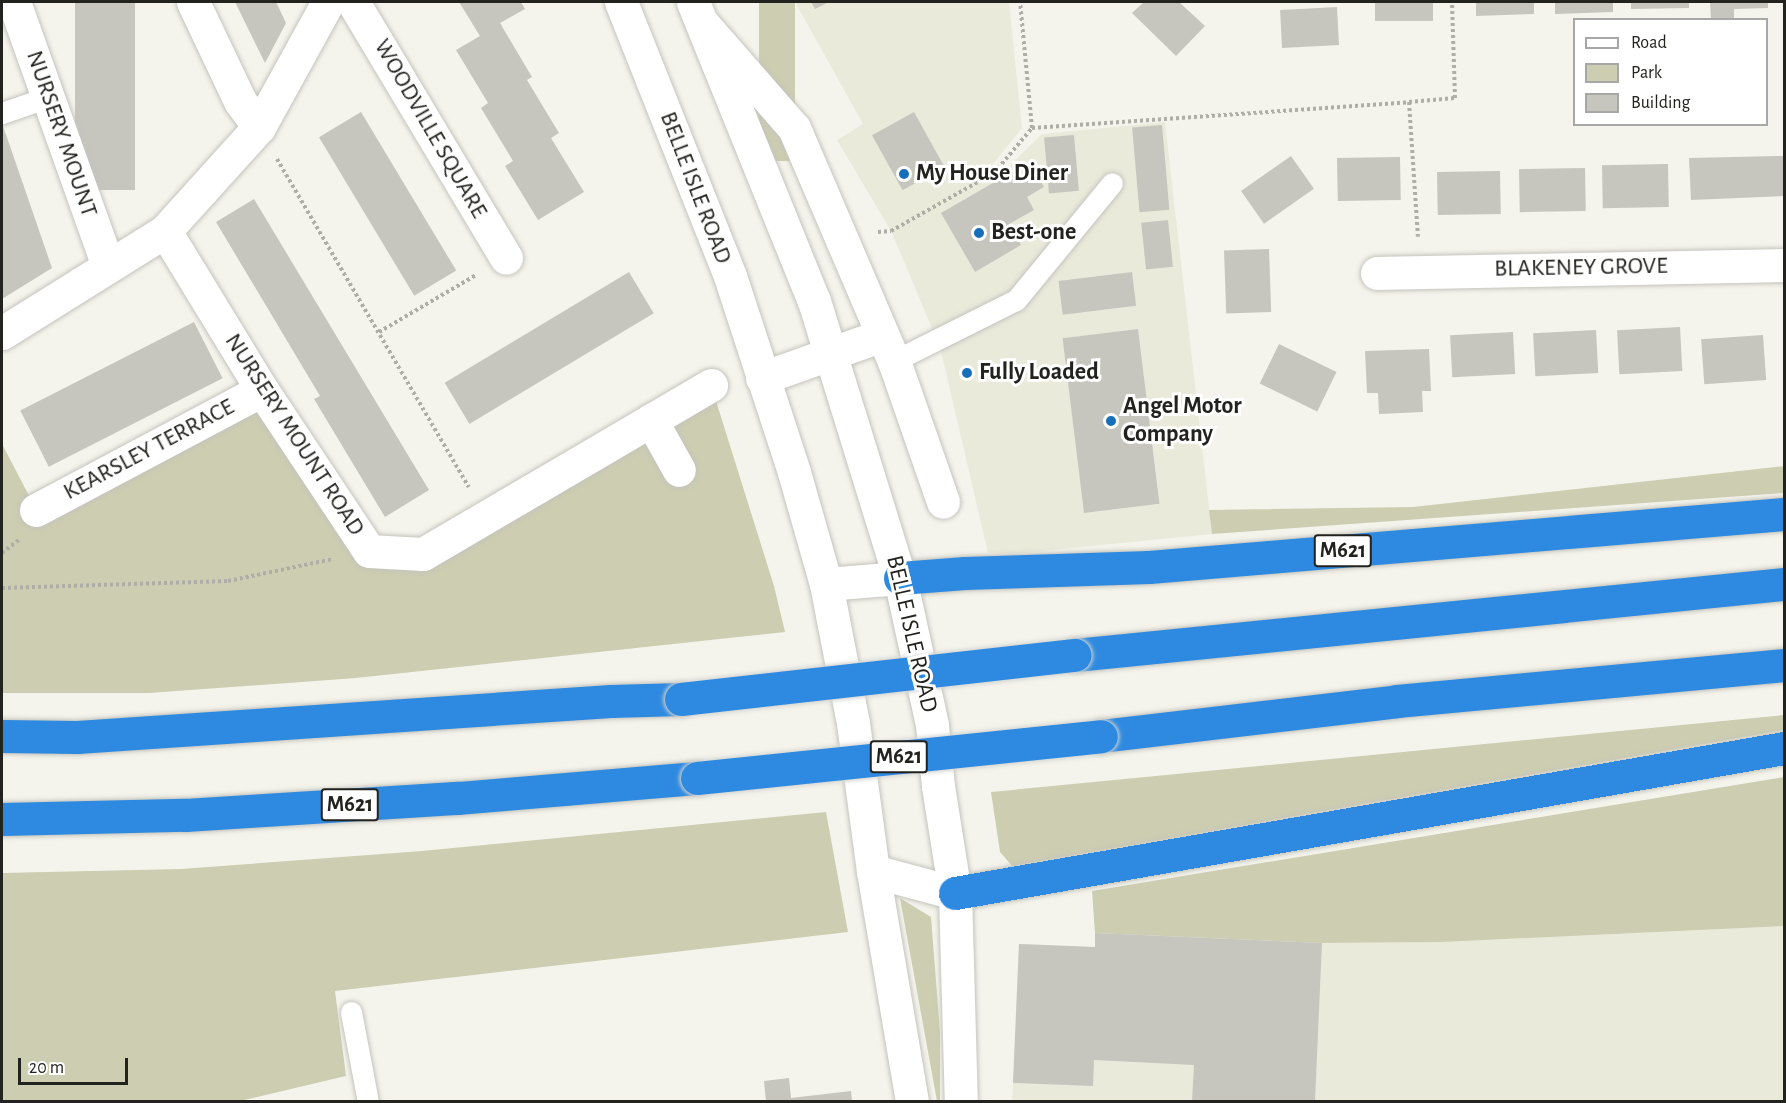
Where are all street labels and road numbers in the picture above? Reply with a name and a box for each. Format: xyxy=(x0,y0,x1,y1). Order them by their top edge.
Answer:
street label: WOODVILLE SQUARE xyxy=(367,34,493,224)
street label: NURSERY MOUNT xyxy=(19,47,103,221)
street label: BELLE ISLE ROAD xyxy=(653,108,737,268)
street label: BLAKENEY GROVE xyxy=(1494,252,1668,284)
street label: NURSERY MOUNT ROAD xyxy=(218,329,370,541)
street label: KEARSLEY TERRACE xyxy=(59,393,239,507)
road number: M621 xyxy=(1313,532,1373,570)
street label: BELLE ISLE ROAD xyxy=(879,553,943,715)
road number: M621 xyxy=(869,738,929,776)
road number: M621 xyxy=(320,786,380,824)

